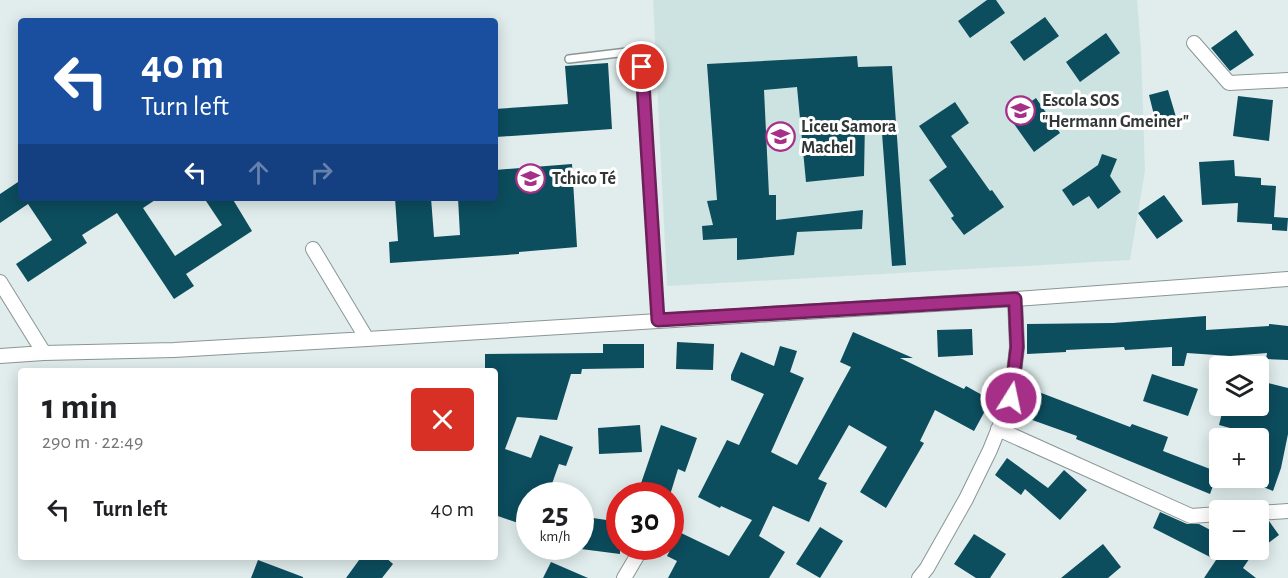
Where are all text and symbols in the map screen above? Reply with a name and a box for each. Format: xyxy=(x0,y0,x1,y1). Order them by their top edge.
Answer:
pin xyxy=(616,41,667,92)
icon: left xyxy=(42,42,120,120)
text: 40 m xyxy=(141,44,224,86)
icon: arrive xyxy=(625,50,658,83)
place label: Escola SOS "Hermann Gmeiner" xyxy=(1042,92,1189,131)
text: Turn left xyxy=(141,93,229,120)
school or university icon: Escola SOS "Hermann Gmeiner" xyxy=(1005,95,1037,127)
place label: Liceu Samora Machel xyxy=(801,118,897,157)
school or university icon: Liceu Samora Machel xyxy=(764,121,796,153)
icon: left xyxy=(179,156,212,189)
icon: ahead xyxy=(242,156,275,189)
icon: right xyxy=(305,156,338,189)
school or university icon: Tchico Té xyxy=(515,163,547,195)
place label: Tchico Té xyxy=(552,170,616,188)
map controls xyxy=(1209,356,1269,560)
button: layers xyxy=(1209,356,1269,416)
position arrow xyxy=(979,366,1043,430)
button: close xyxy=(411,388,474,451)
text: 1 min xyxy=(42,389,118,425)
button: + xyxy=(1209,428,1269,488)
text: 290 m · 22:49 xyxy=(42,432,143,452)
speed limit sign: 30 xyxy=(606,482,684,560)
icon: left xyxy=(42,493,75,526)
text: Turn left xyxy=(93,498,167,520)
text: 40 m xyxy=(431,498,474,520)
text: 25 xyxy=(541,499,569,529)
button: − xyxy=(1209,500,1269,560)
text: km/h xyxy=(540,529,570,544)

